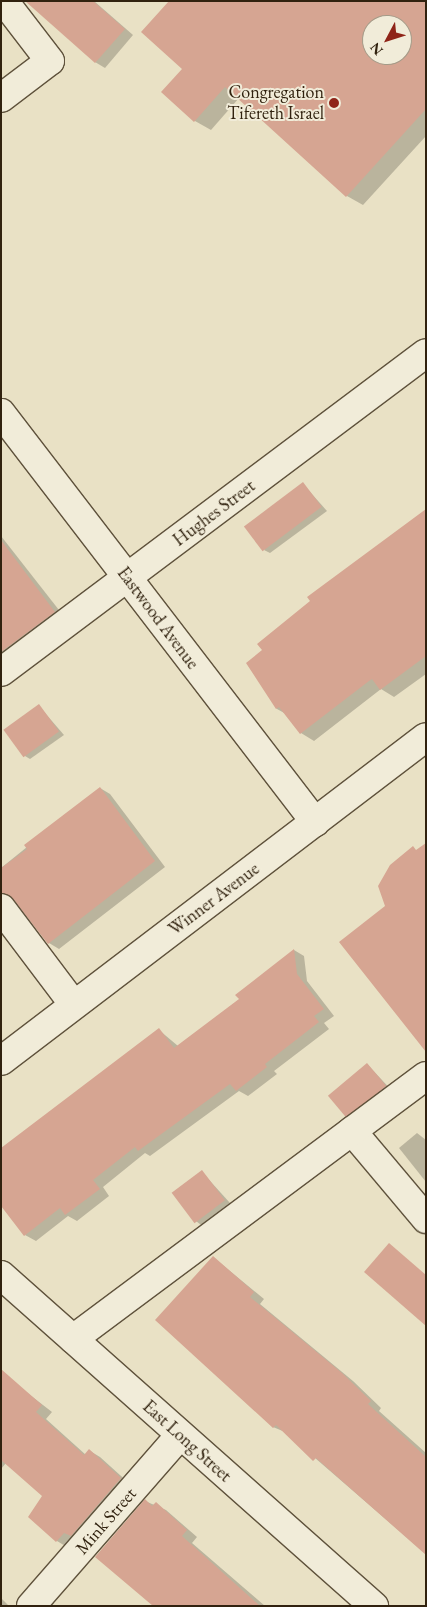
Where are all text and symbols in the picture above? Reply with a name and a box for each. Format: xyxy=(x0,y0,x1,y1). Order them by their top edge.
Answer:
north arrow xyxy=(362,15,412,65)
text: N xyxy=(366,39,387,59)
place label: Congregation Tifereth Israel xyxy=(227,82,324,125)
marker: Congregation Tifereth Israel xyxy=(328,97,340,109)
street label: Hughes Street xyxy=(169,475,259,551)
street label: Eastwood Avenue xyxy=(113,563,203,673)
street label: Winner Avenue xyxy=(164,858,264,940)
street label: East Long Street xyxy=(138,1396,236,1486)
street label: Mink Street xyxy=(71,1483,141,1559)

